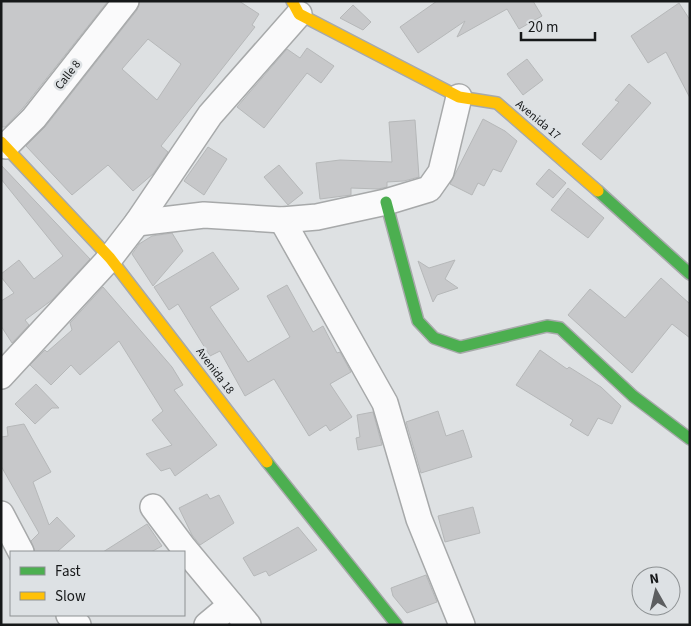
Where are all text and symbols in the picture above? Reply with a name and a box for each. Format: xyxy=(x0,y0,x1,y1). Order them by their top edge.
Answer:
scale bar xyxy=(521,10,595,42)
text: 20 m xyxy=(528,17,558,38)
street label: Calle 8 xyxy=(51,57,85,93)
street label: Avenida 17 xyxy=(512,96,564,144)
street label: Avenida 18 xyxy=(192,344,238,398)
legend xyxy=(10,551,185,616)
text: Fast xyxy=(55,561,81,582)
north arrow xyxy=(631,566,681,616)
text: N xyxy=(648,569,660,590)
text: Slow xyxy=(55,586,86,607)

